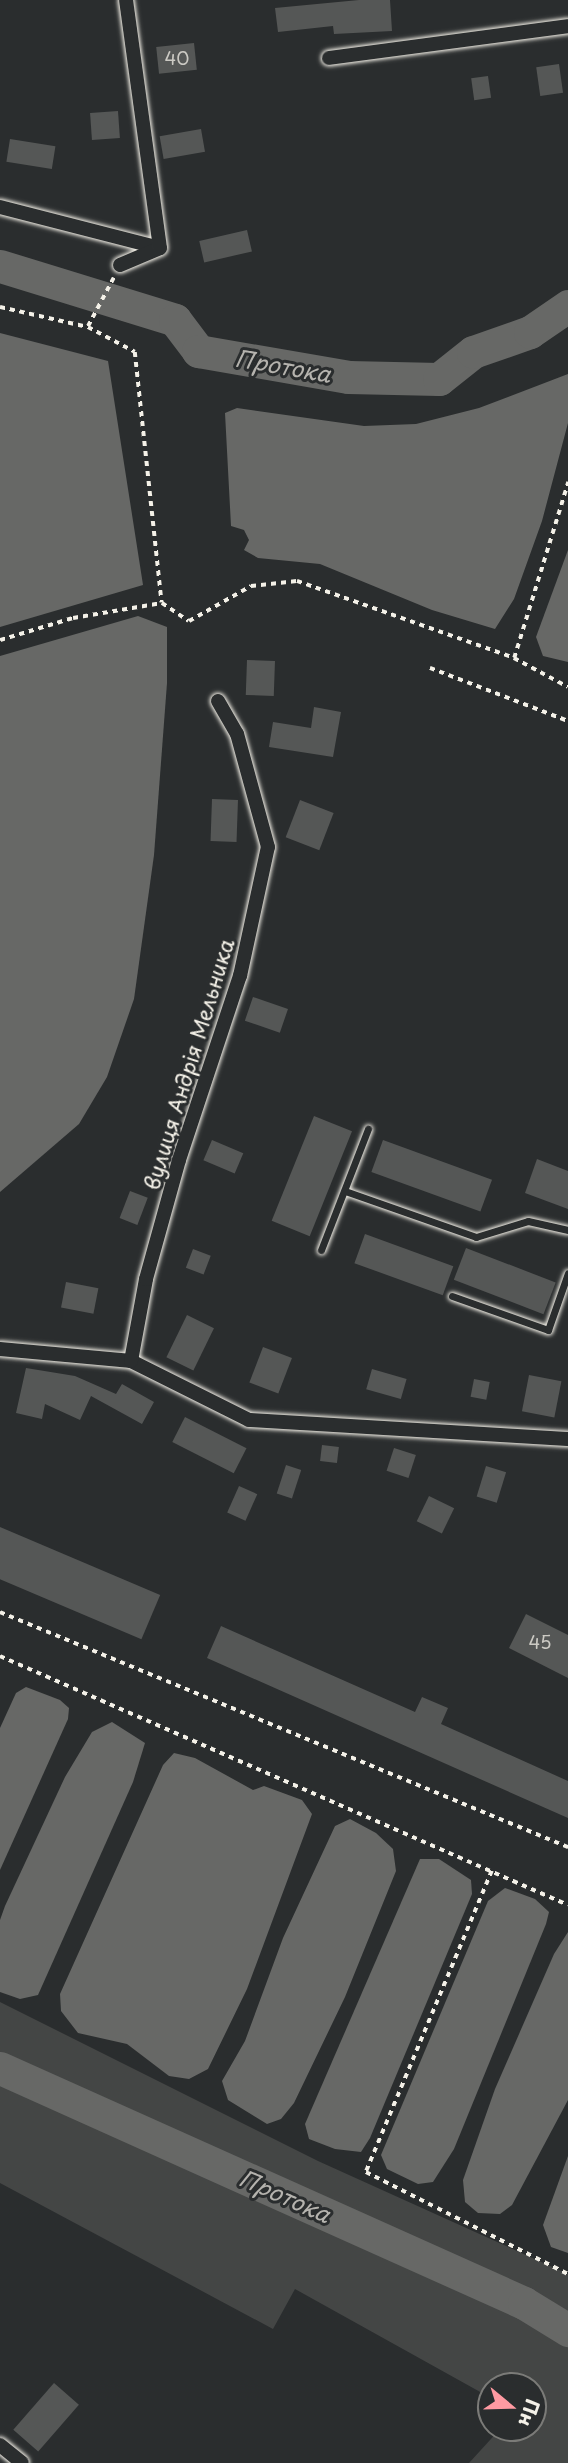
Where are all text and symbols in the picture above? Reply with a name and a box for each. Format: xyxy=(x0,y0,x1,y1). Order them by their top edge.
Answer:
house number: 40 xyxy=(164,47,190,69)
water label: Протока xyxy=(233,344,333,388)
street label: вулиця Андрія Мельника xyxy=(138,936,238,1192)
house number: 45 xyxy=(529,1631,551,1653)
water label: Протока xyxy=(235,2164,335,2228)
north arrow xyxy=(477,2372,547,2442)
text: Пн xyxy=(512,2396,548,2431)

